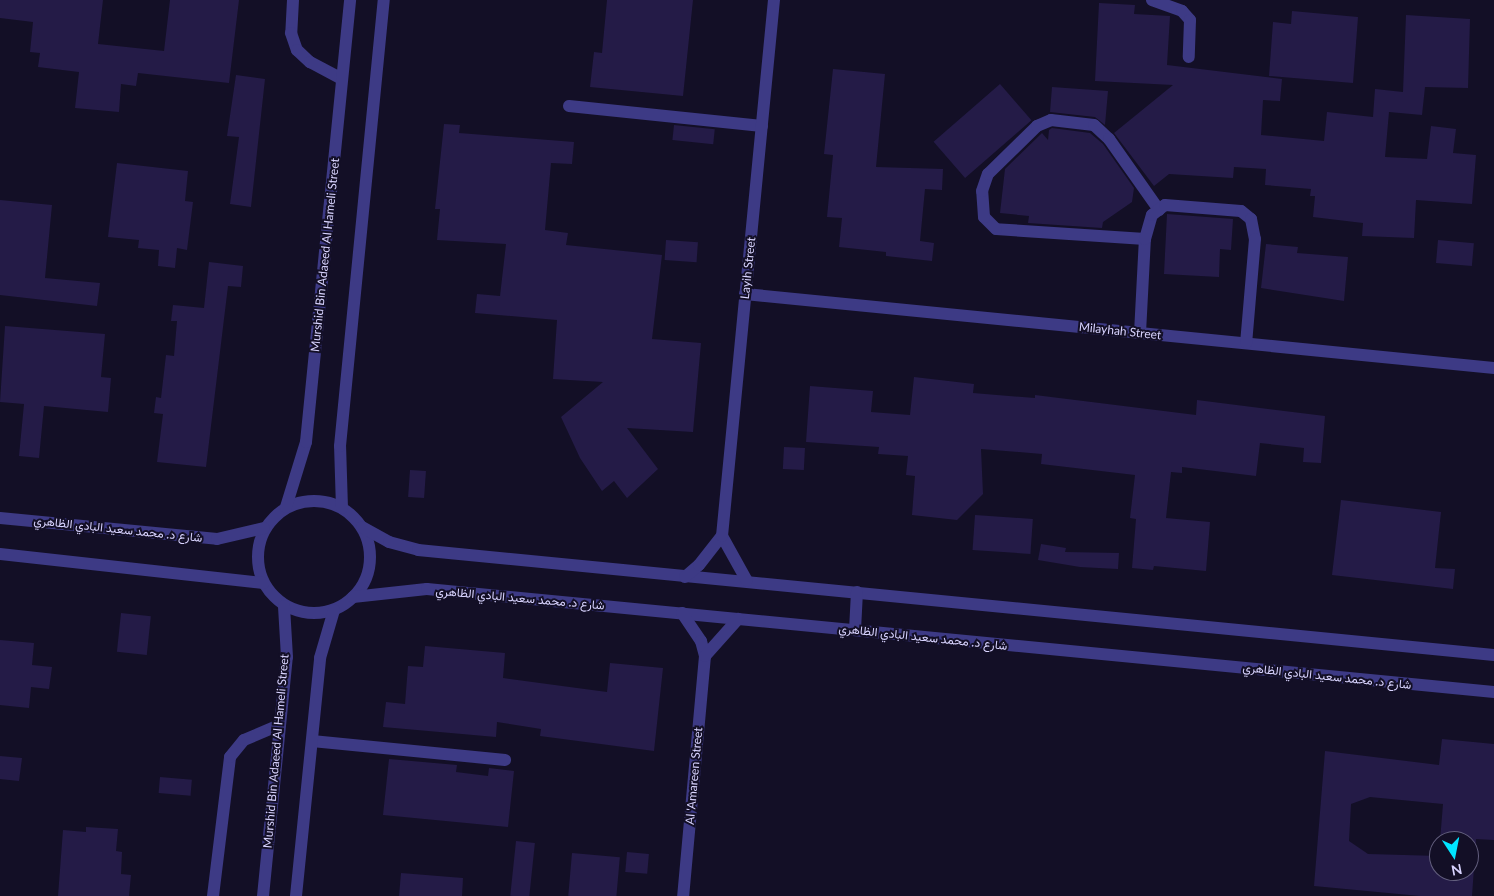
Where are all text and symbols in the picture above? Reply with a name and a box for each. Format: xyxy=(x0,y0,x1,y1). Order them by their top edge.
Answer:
street label: Murshid Bin Adaeed Al Hameli Street xyxy=(308,157,342,353)
street label: Layih Street xyxy=(738,236,758,300)
street label: Milayhah Street xyxy=(1078,320,1162,342)
street label: شارع د. محمد سعيد البادي الظاهري xyxy=(33,513,203,545)
street label: شارع د. محمد سعيد البادي الظاهري xyxy=(435,583,605,613)
street label: شارع د. محمد سعيد البادي الظاهري xyxy=(838,621,1008,653)
street label: Murshid Bin Adaeed Al Hameli Street xyxy=(260,653,292,849)
street label: شارع د. محمد سعيد البادي الظاهري xyxy=(1242,660,1412,692)
street label: Al 'Amareen Street xyxy=(683,727,705,825)
north arrow xyxy=(1429,831,1479,881)
text: N xyxy=(1450,861,1464,880)

